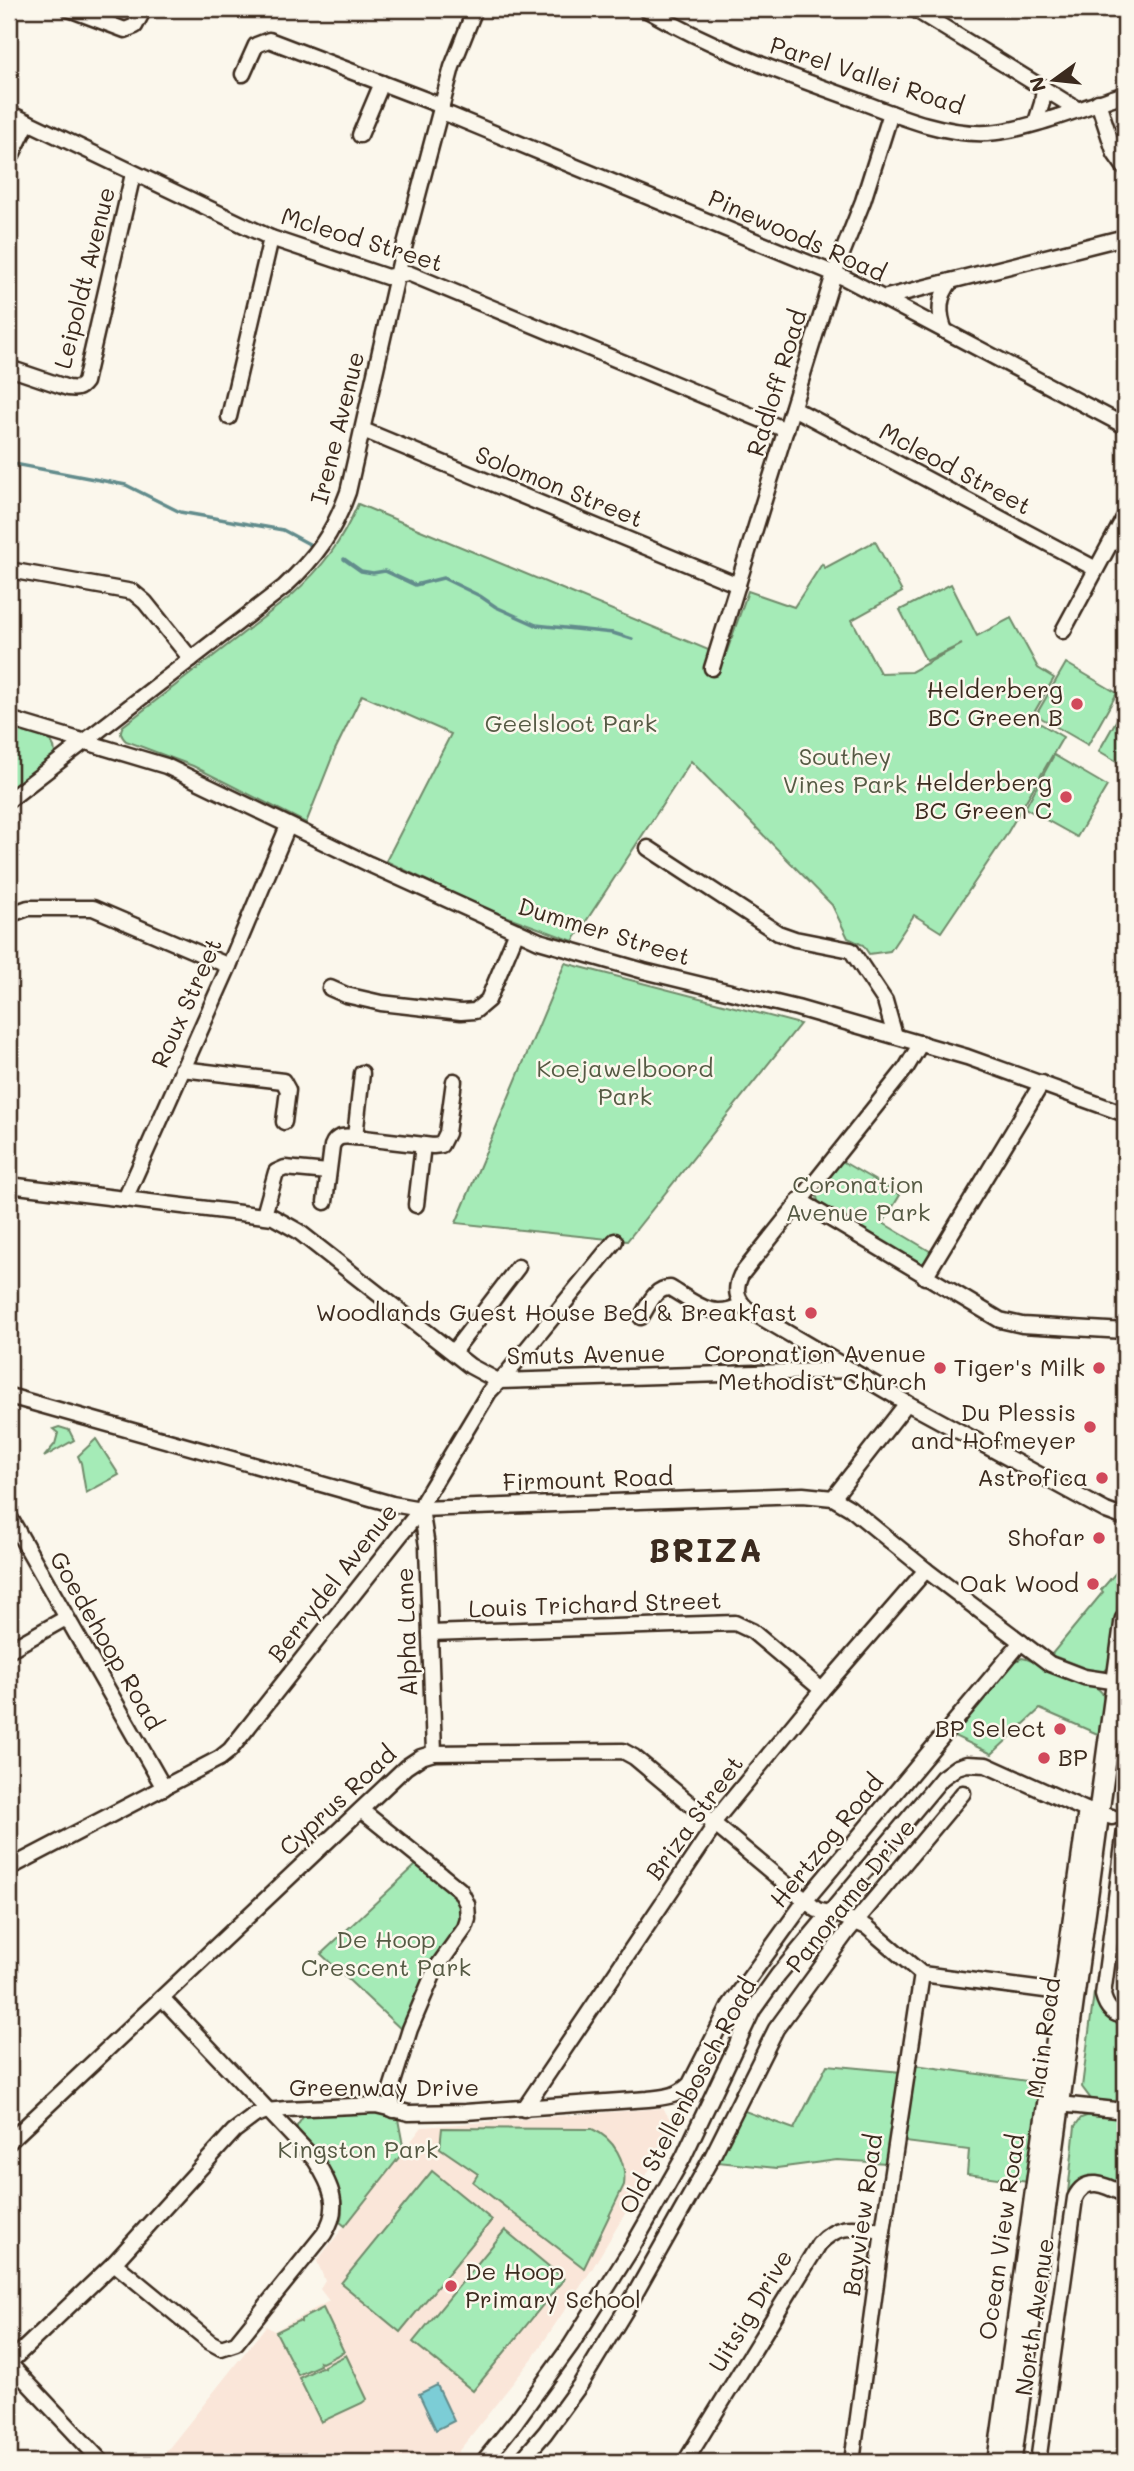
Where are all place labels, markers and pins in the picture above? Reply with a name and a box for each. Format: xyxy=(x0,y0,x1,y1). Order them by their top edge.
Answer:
place label: Helderberg BC Green B xyxy=(927,673,1063,732)
marker: Helderberg BC Green B xyxy=(1069,696,1085,712)
place label: Helderberg BC Green C xyxy=(915,766,1052,825)
marker: Helderberg BC Green C xyxy=(1058,789,1074,805)
place label: Woodlands Guest House Bed & Breakfast xyxy=(315,1296,797,1327)
marker: Woodlands Guest House Bed & Breakfast xyxy=(803,1305,819,1321)
place label: Coronation Avenue Methodist Church xyxy=(704,1337,926,1396)
place label: Tiger's Milk xyxy=(954,1351,1085,1382)
marker: Coronation Avenue Methodist Church xyxy=(932,1360,948,1376)
marker: Tiger's Milk xyxy=(1091,1360,1107,1376)
place label: Du Plessis and Hofmeyer xyxy=(911,1396,1076,1455)
marker: Du Plessis and Hofmeyer xyxy=(1082,1419,1098,1435)
place label: Astrofica xyxy=(977,1461,1088,1492)
marker: Astrofica xyxy=(1094,1470,1110,1486)
place label: Shofar xyxy=(1007,1521,1085,1552)
marker: Shofar xyxy=(1091,1530,1107,1546)
place label: Oak Wood xyxy=(960,1567,1079,1598)
marker: Oak Wood xyxy=(1085,1576,1101,1592)
place label: BP Select xyxy=(935,1712,1046,1743)
marker: BP Select xyxy=(1052,1721,1068,1737)
place label: BP xyxy=(1058,1741,1088,1772)
marker: BP xyxy=(1036,1750,1052,1766)
place label: De Hoop Primary School xyxy=(465,2255,641,2314)
marker: De Hoop Primary School xyxy=(443,2278,459,2294)

